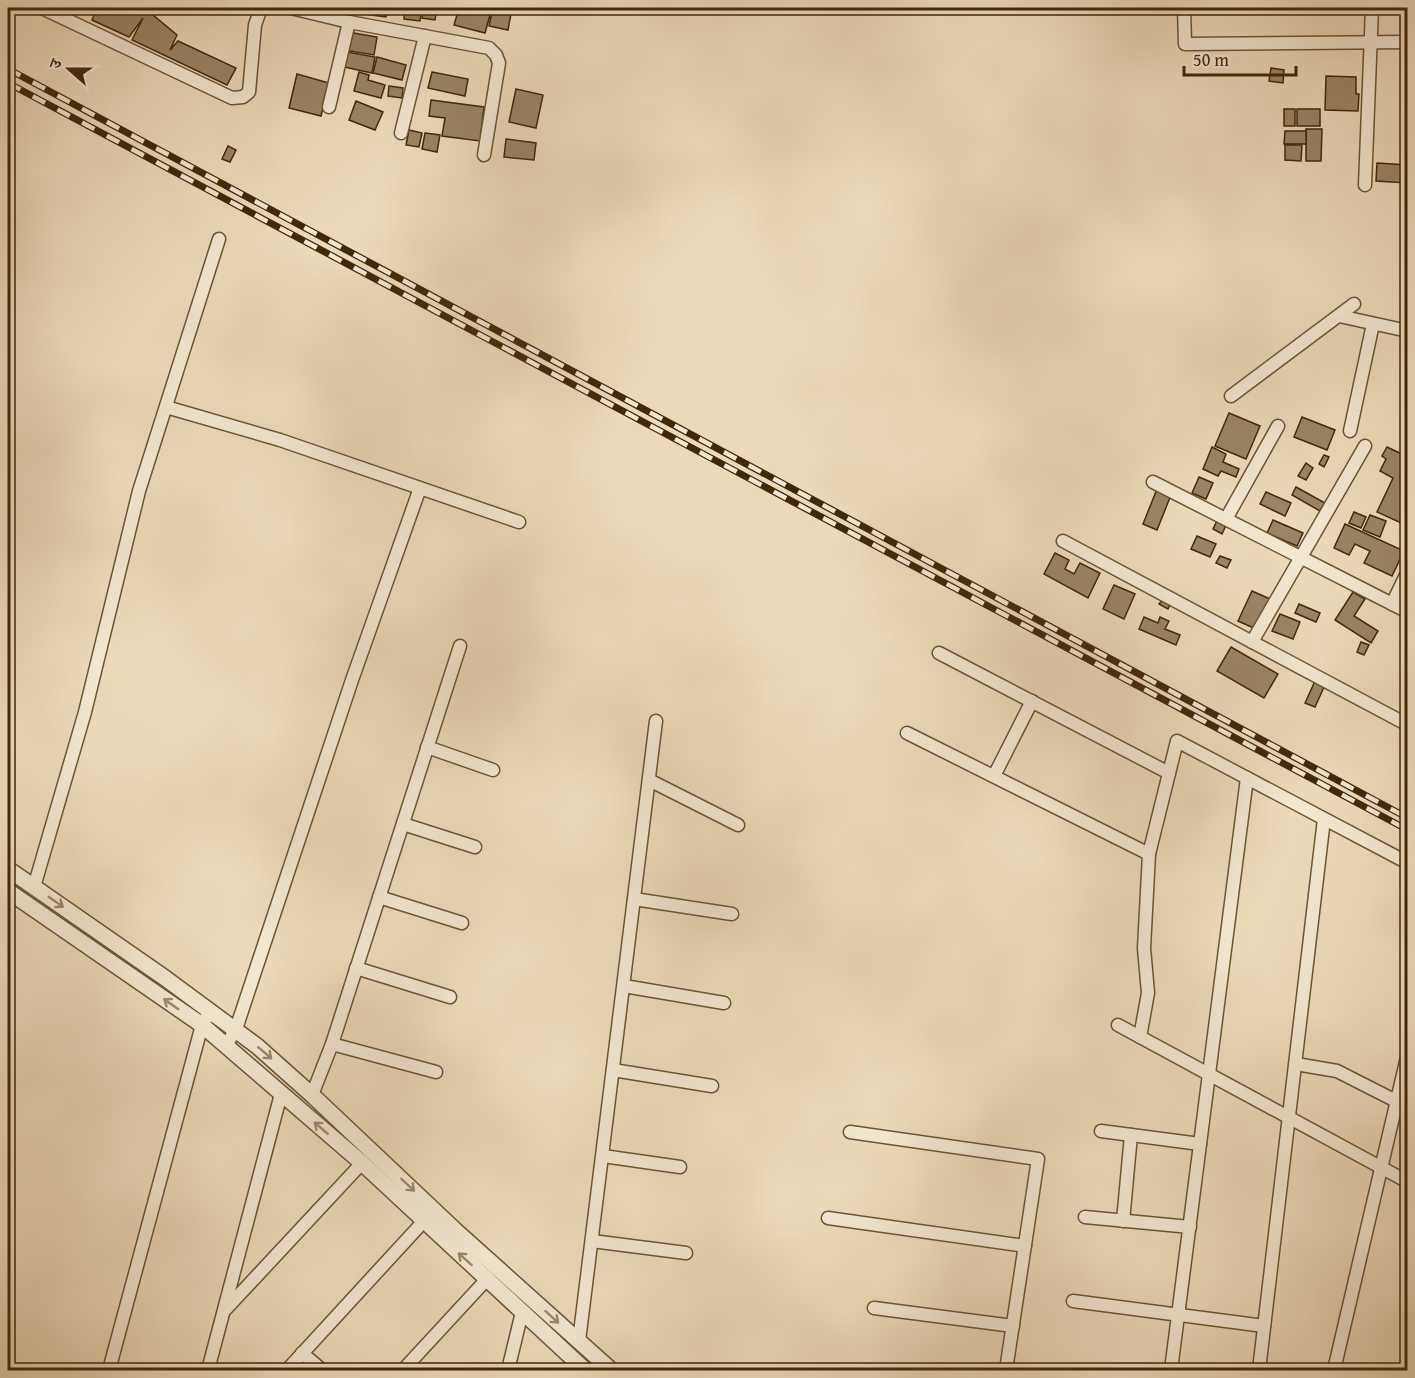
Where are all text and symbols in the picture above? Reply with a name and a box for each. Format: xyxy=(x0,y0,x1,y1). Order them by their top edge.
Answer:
north arrow xyxy=(39,39,99,99)
scale bar xyxy=(1184,39,1296,77)
text: 50 m xyxy=(1193,46,1229,73)
text: उ xyxy=(42,54,68,73)
one-way arrow xyxy=(47,896,64,908)
one-way arrow xyxy=(163,998,180,1010)
one-way arrow xyxy=(257,1046,272,1060)
one-way arrow xyxy=(313,1121,329,1134)
one-way arrow xyxy=(400,1178,415,1192)
one-way arrow xyxy=(458,1252,473,1266)
one-way arrow xyxy=(544,1310,559,1324)

